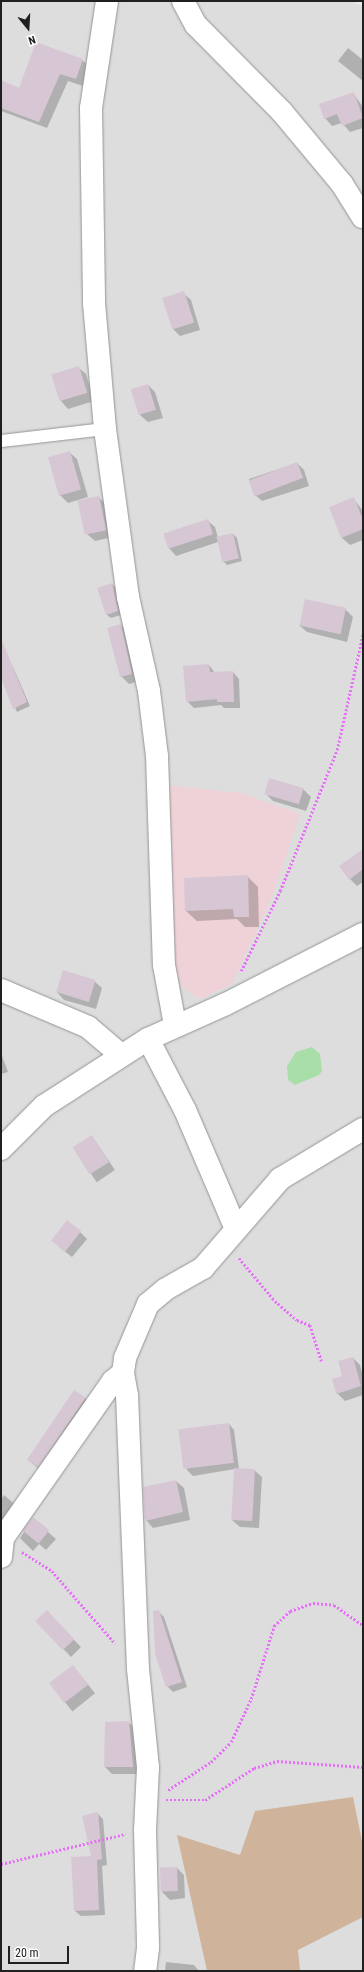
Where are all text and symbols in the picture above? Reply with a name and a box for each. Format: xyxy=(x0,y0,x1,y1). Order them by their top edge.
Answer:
north arrow xyxy=(8,8,48,48)
text: N xyxy=(27,33,37,47)
scale bar xyxy=(10,1938,71,1964)
text: 20 m xyxy=(15,1946,39,1960)

